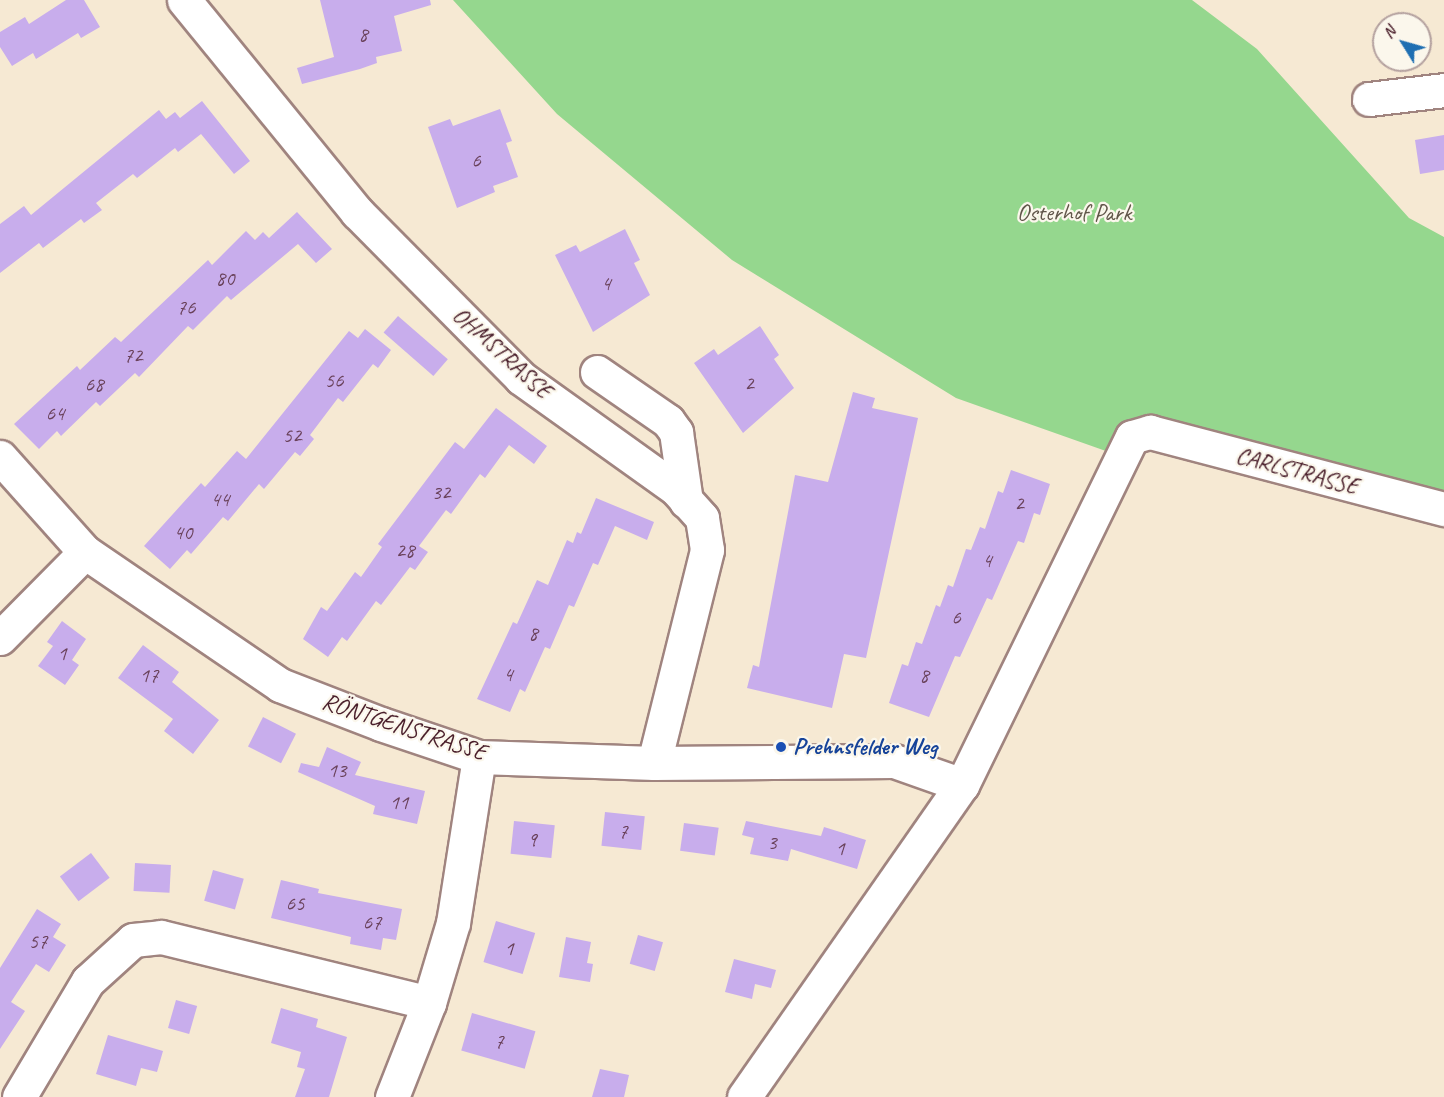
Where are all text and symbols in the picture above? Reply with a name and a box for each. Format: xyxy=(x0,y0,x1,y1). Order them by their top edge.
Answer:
north arrow xyxy=(1372,12,1432,72)
house number: 8 xyxy=(358,21,368,47)
text: N xyxy=(1378,22,1400,42)
house number: 6 xyxy=(471,147,481,173)
park label: Osterhof Park xyxy=(1016,199,1132,227)
house number: 80 xyxy=(216,265,234,291)
house number: 4 xyxy=(601,270,611,296)
house number: 76 xyxy=(177,294,195,320)
street label: OHMSTRASSE xyxy=(446,301,558,405)
house number: 72 xyxy=(124,342,142,368)
house number: 56 xyxy=(325,367,343,393)
house number: 2 xyxy=(744,370,754,396)
house number: 68 xyxy=(85,371,103,397)
house number: 64 xyxy=(46,400,64,426)
house number: 52 xyxy=(283,422,301,448)
street label: CARLSTRASSE xyxy=(1233,441,1361,501)
house number: 32 xyxy=(432,479,450,505)
house number: 44 xyxy=(211,486,229,512)
house number: 2 xyxy=(1014,490,1024,516)
house number: 40 xyxy=(174,519,192,545)
house number: 28 xyxy=(396,537,414,563)
house number: 4 xyxy=(982,547,992,573)
house number: 6 xyxy=(951,604,961,630)
house number: 8 xyxy=(528,620,538,646)
house number: 1 xyxy=(57,640,67,666)
house number: 4 xyxy=(503,661,513,687)
house number: 17 xyxy=(140,662,158,688)
house number: 8 xyxy=(919,662,929,688)
street label: RÖNTGENSTRASSE xyxy=(318,687,490,767)
place label: Prehnsfelder Weg xyxy=(793,733,937,761)
marker: Prehnsfelder Weg xyxy=(774,740,788,754)
house number: 13 xyxy=(328,757,346,783)
house number: 11 xyxy=(390,789,408,815)
house number: 7 xyxy=(618,818,628,844)
house number: 9 xyxy=(527,826,537,852)
house number: 3 xyxy=(767,829,777,855)
house number: 1 xyxy=(835,835,845,861)
house number: 65 xyxy=(286,890,304,916)
house number: 67 xyxy=(363,909,381,935)
house number: 57 xyxy=(29,928,47,954)
house number: 1 xyxy=(504,935,514,961)
house number: 7 xyxy=(494,1028,504,1054)

